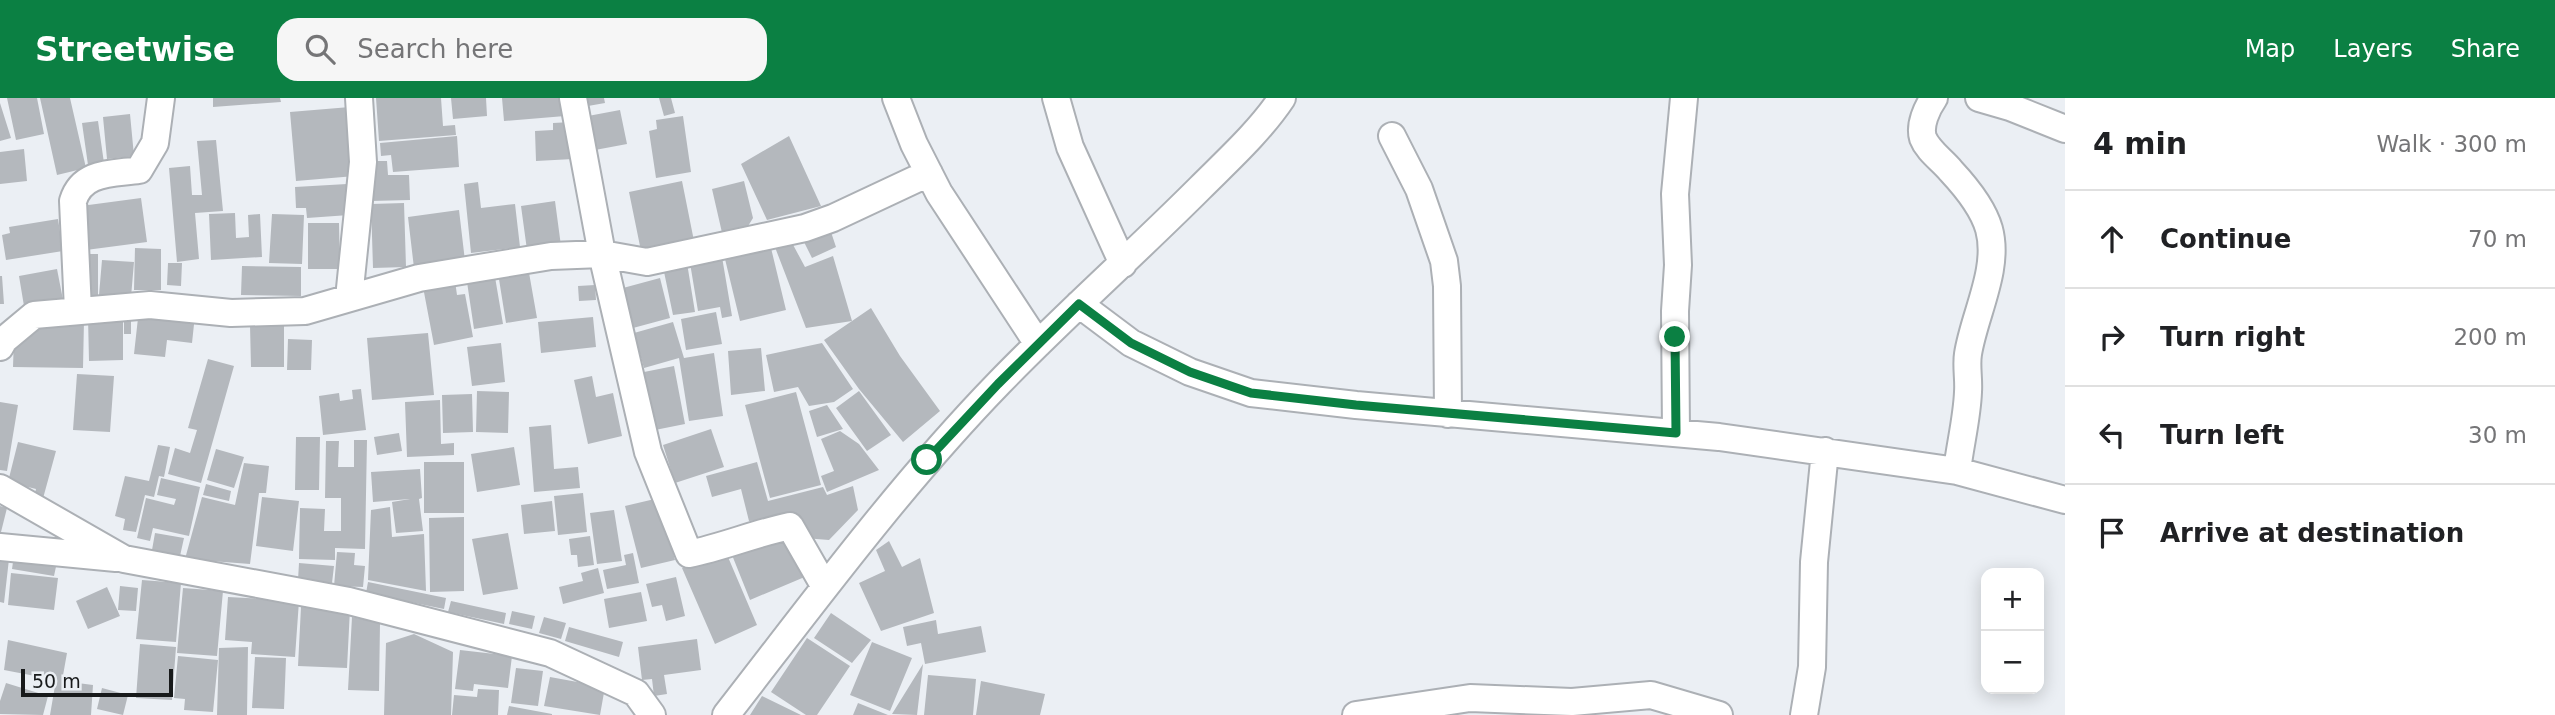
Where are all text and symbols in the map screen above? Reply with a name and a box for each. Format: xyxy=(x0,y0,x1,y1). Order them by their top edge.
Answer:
search box xyxy=(277,18,767,81)
text: Streetwise xyxy=(35,30,235,69)
icon: search xyxy=(301,30,339,68)
text: Search here xyxy=(357,34,513,64)
text: Map xyxy=(2245,35,2295,63)
text: Layers xyxy=(2333,35,2413,63)
text: Share xyxy=(2451,35,2520,63)
text: 4 min xyxy=(2093,126,2187,161)
text: Walk · 300 m xyxy=(2376,131,2527,157)
icon: ahead xyxy=(2093,220,2131,258)
text: Continue xyxy=(2160,224,2291,254)
text: 70 m xyxy=(2468,226,2527,252)
icon: right xyxy=(2093,318,2131,356)
route end xyxy=(1659,321,1690,352)
text: Turn right xyxy=(2160,322,2305,352)
text: 200 m xyxy=(2453,324,2527,350)
icon: left xyxy=(2093,416,2131,454)
text: Turn left xyxy=(2160,420,2284,450)
text: 30 m xyxy=(2468,422,2527,448)
route start xyxy=(911,444,942,475)
icon: arrive xyxy=(2093,514,2131,552)
text: Arrive at destination xyxy=(2160,518,2464,548)
map controls xyxy=(1981,568,2044,694)
button: + xyxy=(1981,568,2044,631)
button: − xyxy=(1981,631,2044,694)
scale bar xyxy=(21,666,173,698)
text: 50 m xyxy=(32,670,81,692)

